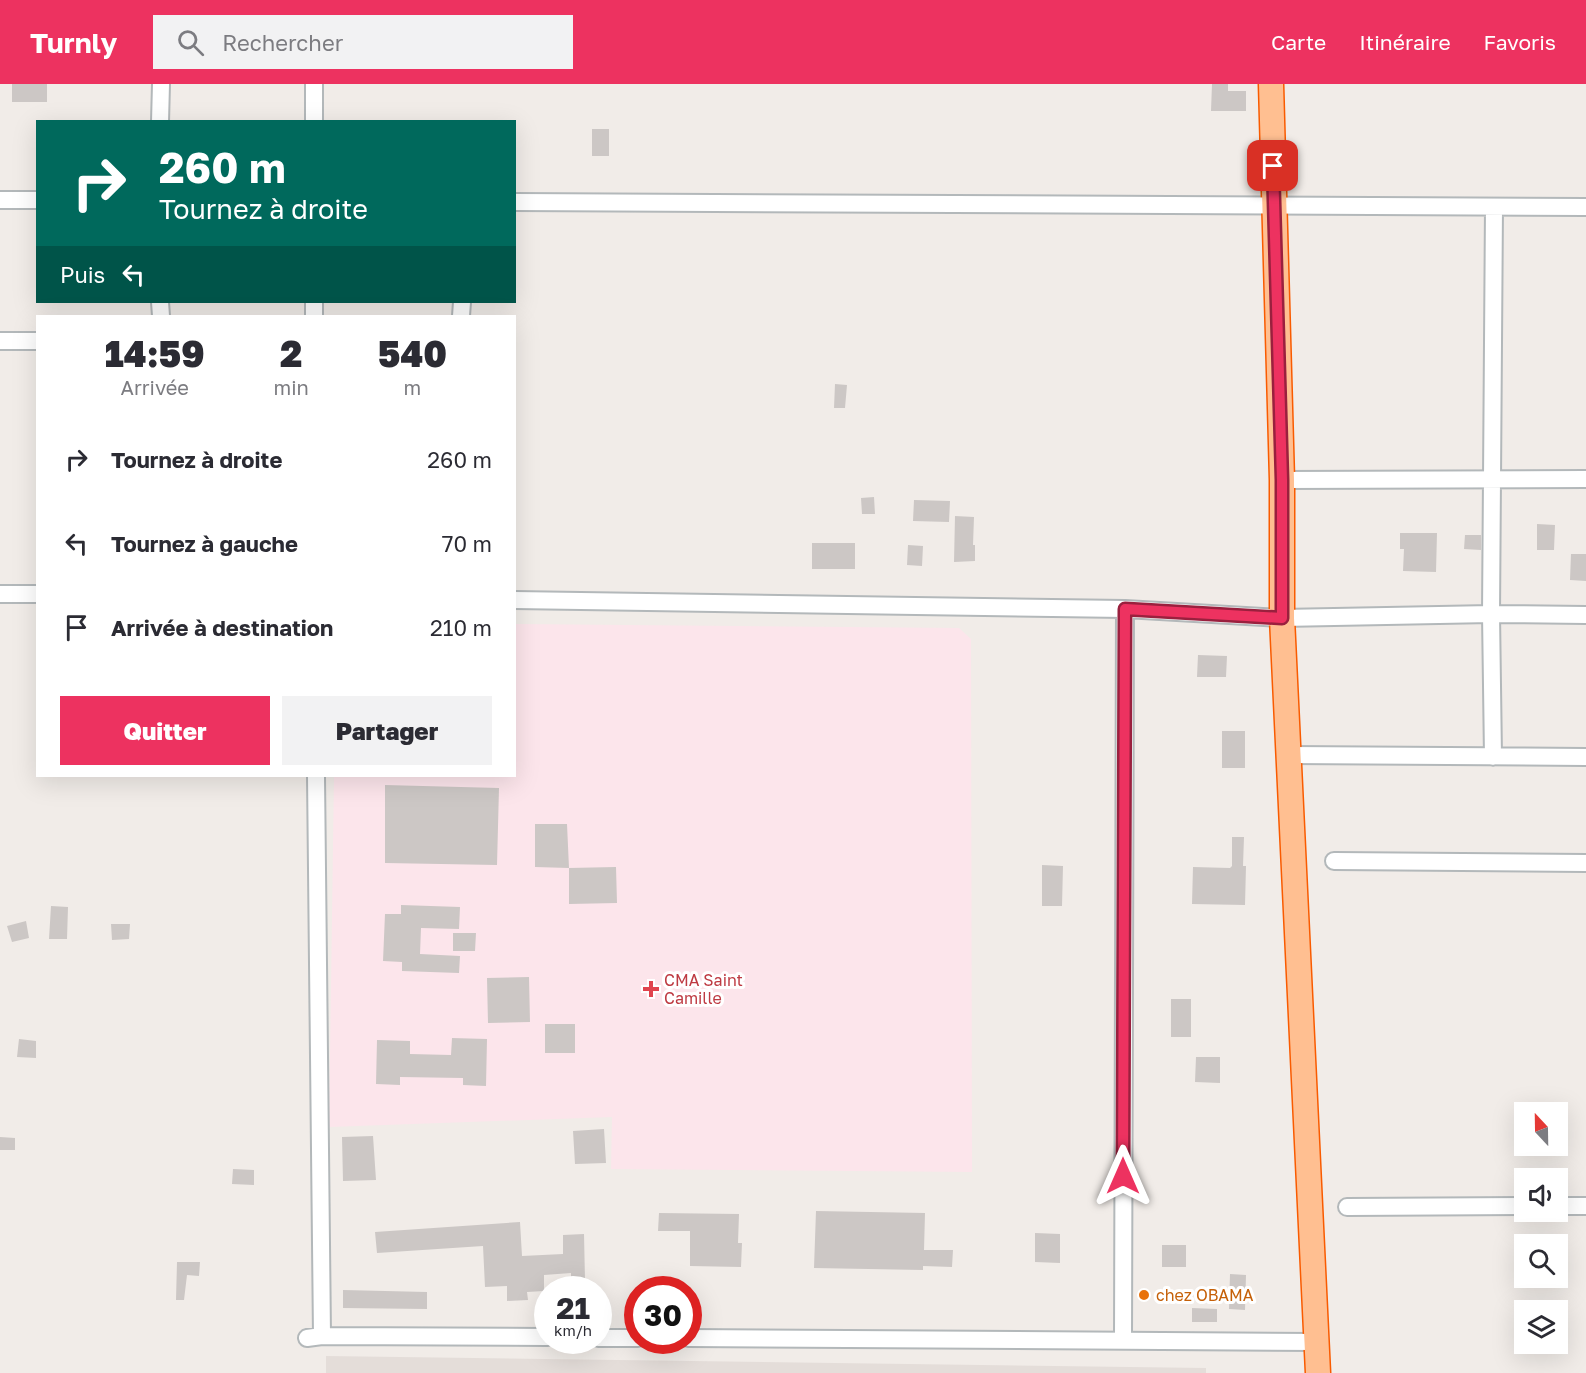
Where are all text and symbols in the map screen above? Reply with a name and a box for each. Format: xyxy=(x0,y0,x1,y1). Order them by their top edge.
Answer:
search box xyxy=(153,15,573,69)
text: Turnly xyxy=(30,26,117,59)
icon: search xyxy=(174,26,207,59)
text: Rechercher xyxy=(222,29,343,56)
text: Carte xyxy=(1271,29,1326,55)
text: Itinéraire xyxy=(1359,29,1451,55)
text: Favoris xyxy=(1484,29,1556,55)
pin xyxy=(1247,140,1298,191)
text: 260 m xyxy=(159,142,286,192)
icon: right xyxy=(60,144,138,222)
icon: arrive xyxy=(1256,149,1289,182)
text: Tournez à droite xyxy=(159,193,368,225)
icon: left xyxy=(117,258,150,291)
text: Puis xyxy=(60,261,105,288)
text: 14:59 xyxy=(105,332,205,375)
text: 2 xyxy=(280,332,302,375)
text: 540 xyxy=(378,332,447,375)
text: Arrivée xyxy=(121,375,189,399)
text: min xyxy=(274,375,309,399)
text: m xyxy=(404,375,421,399)
icon: right xyxy=(60,443,93,476)
text: Tournez à droite xyxy=(111,446,282,473)
text: 260 m xyxy=(427,446,492,473)
icon: left xyxy=(60,527,93,560)
text: Tournez à gauche xyxy=(111,530,298,557)
text: 70 m xyxy=(442,530,492,557)
icon: arrive xyxy=(60,611,93,644)
text: Arrivée à destination xyxy=(111,614,333,641)
text: 210 m xyxy=(430,614,492,641)
button: Quitter xyxy=(60,696,270,765)
button: Partager xyxy=(282,696,492,765)
place label: CMA Saint Camille xyxy=(664,970,743,1008)
marker: CMA Saint Camille xyxy=(642,980,660,998)
north arrow xyxy=(1514,1102,1568,1156)
map controls xyxy=(1514,1102,1568,1354)
position arrow xyxy=(1091,1144,1155,1208)
button: sound xyxy=(1514,1168,1568,1222)
button: search xyxy=(1514,1234,1568,1288)
speed limit sign: 30 xyxy=(624,1276,702,1354)
place label: chez OBAMA xyxy=(1156,1285,1254,1305)
marker: chez OBAMA xyxy=(1137,1288,1151,1302)
text: 21 xyxy=(556,1290,590,1326)
button: layers xyxy=(1514,1300,1568,1354)
text: km/h xyxy=(554,1321,592,1339)

